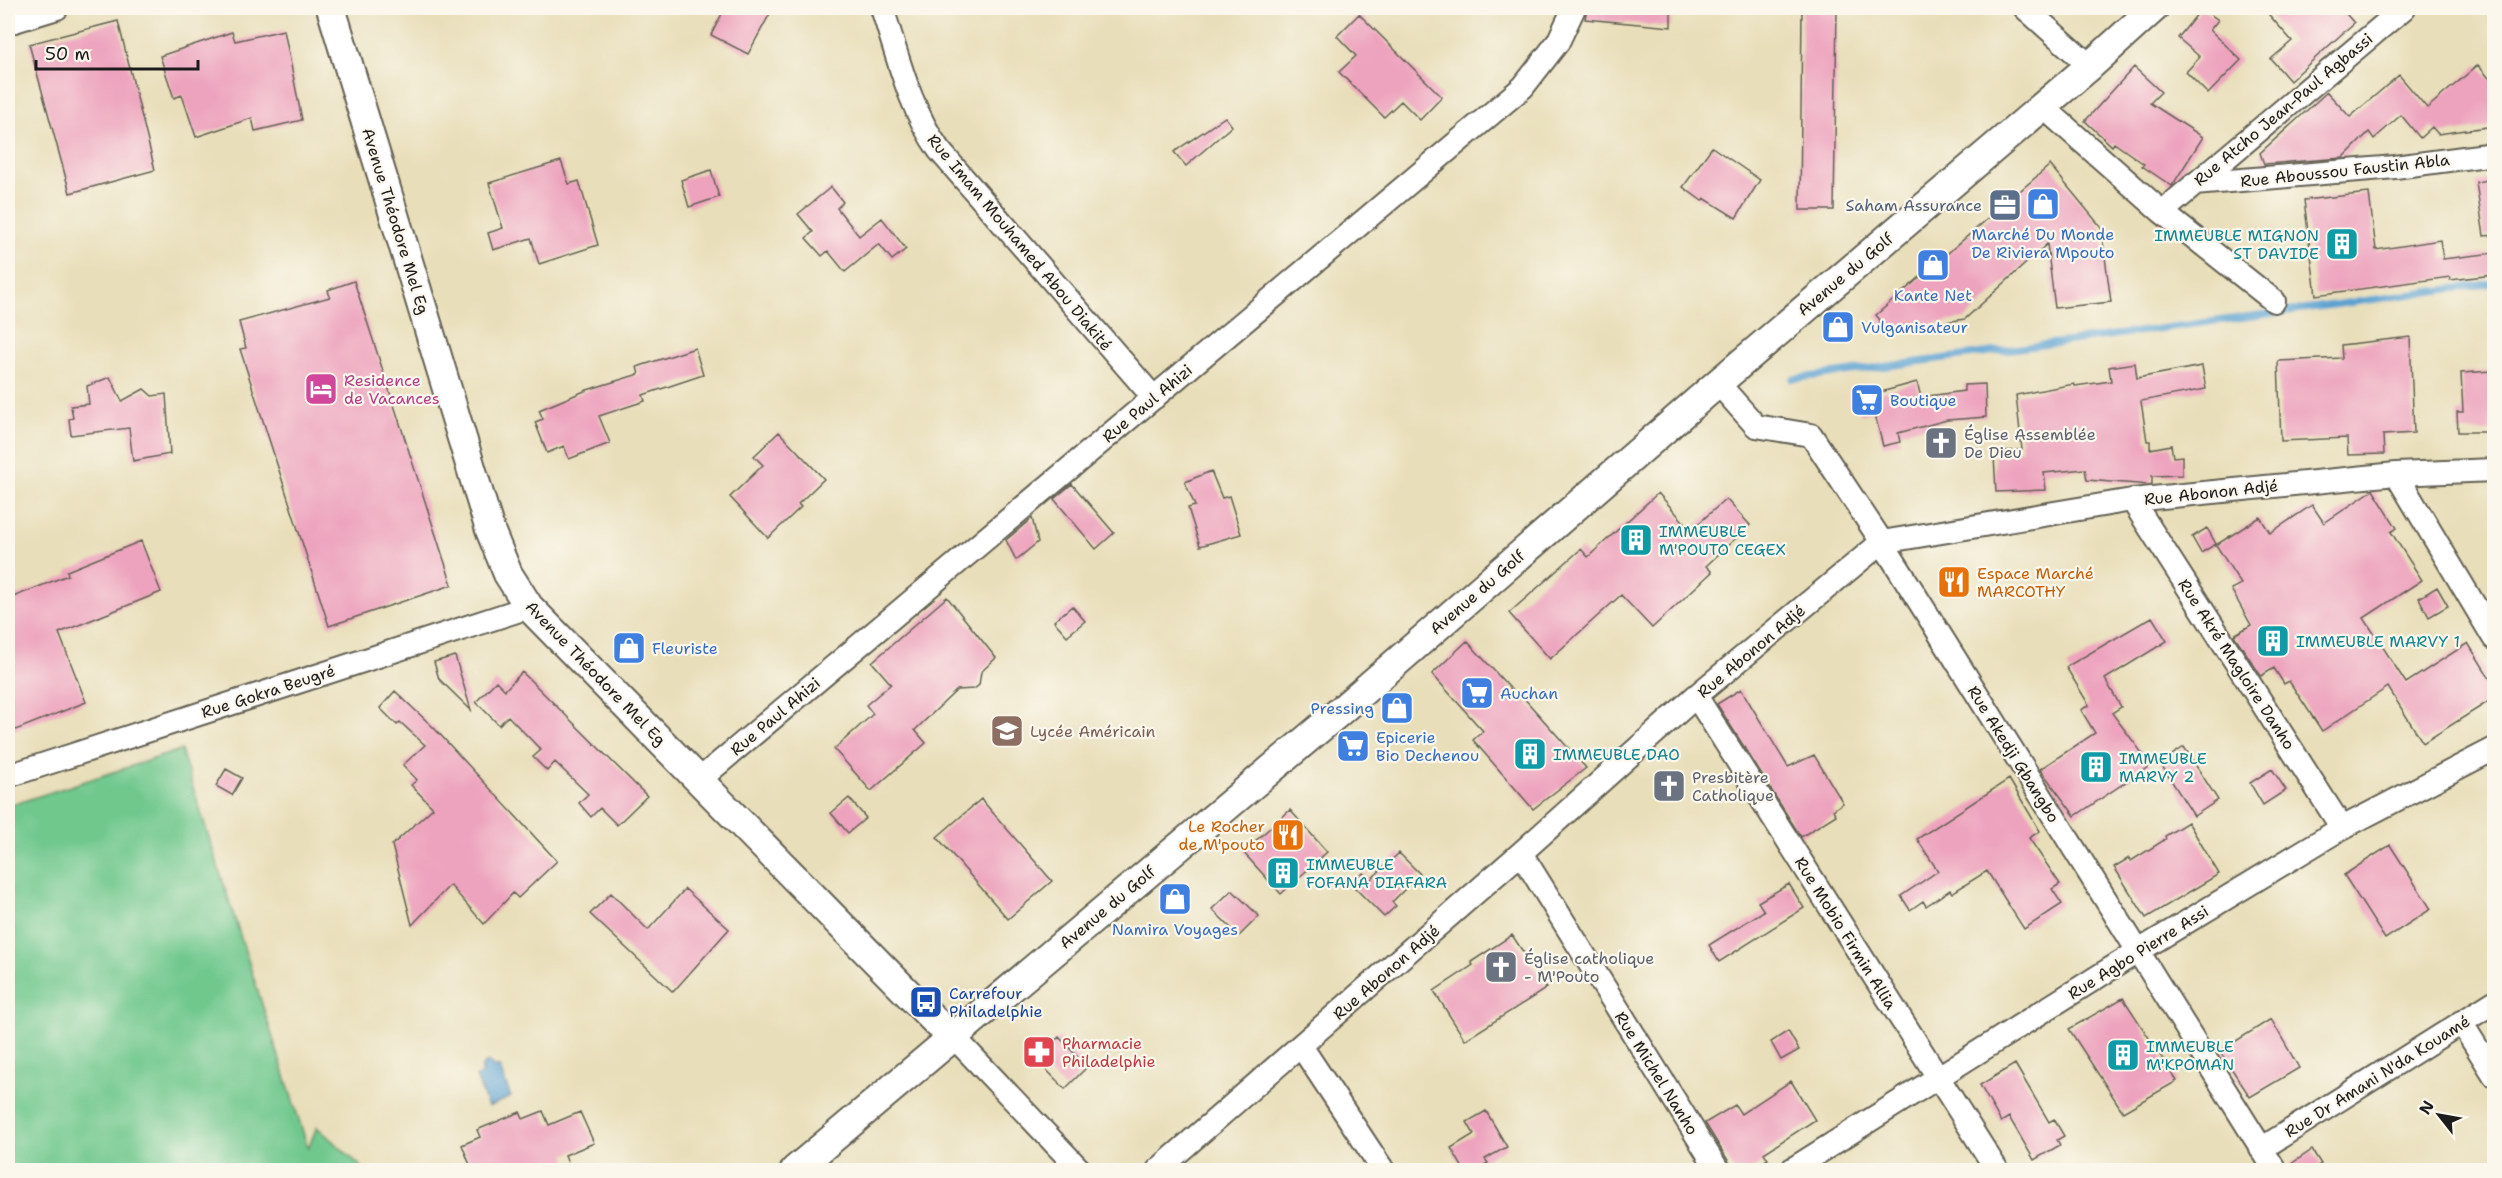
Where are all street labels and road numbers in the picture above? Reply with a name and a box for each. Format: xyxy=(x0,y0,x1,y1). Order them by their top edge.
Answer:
street label: Rue Atcho Jean-Paul Agbassi xyxy=(2189,28,2377,191)
street label: Avenue Théodore Mel Eg xyxy=(357,125,434,317)
street label: Rue Imam Mouhamed Abou Diakité xyxy=(923,130,1117,355)
street label: Rue Aboussou Faustin Abla xyxy=(2239,149,2451,192)
street label: Avenue du Golf xyxy=(1793,227,1898,321)
street label: Rue Paul Ahizi xyxy=(1098,360,1197,447)
street label: Rue Abonon Adjé xyxy=(2143,475,2279,510)
street label: Avenue du Golf xyxy=(1426,545,1530,639)
street label: Rue Akré Magloire Danho xyxy=(2173,575,2300,754)
street label: Avenue Théodore Mel Eg xyxy=(521,596,671,750)
street label: Rue Abonon Adjé xyxy=(1693,600,1810,703)
street label: Rue Gokra Beugré xyxy=(199,660,338,723)
street label: Rue Paul Ahizi xyxy=(726,673,825,760)
street label: Rue Akedji Gbangbo xyxy=(1963,682,2064,827)
street label: Rue Mobio Firmin Allia xyxy=(1790,853,1901,1014)
street label: Avenue du Golf xyxy=(1055,860,1160,954)
street label: Rue Agbo Pierre Assi xyxy=(2064,901,2213,1004)
street label: Rue Abonon Adjé xyxy=(1329,920,1444,1024)
street label: Rue Michel Nanho xyxy=(1610,1008,1703,1139)
street label: Rue Dr Amani N'da Kouamé xyxy=(2281,1011,2473,1141)

